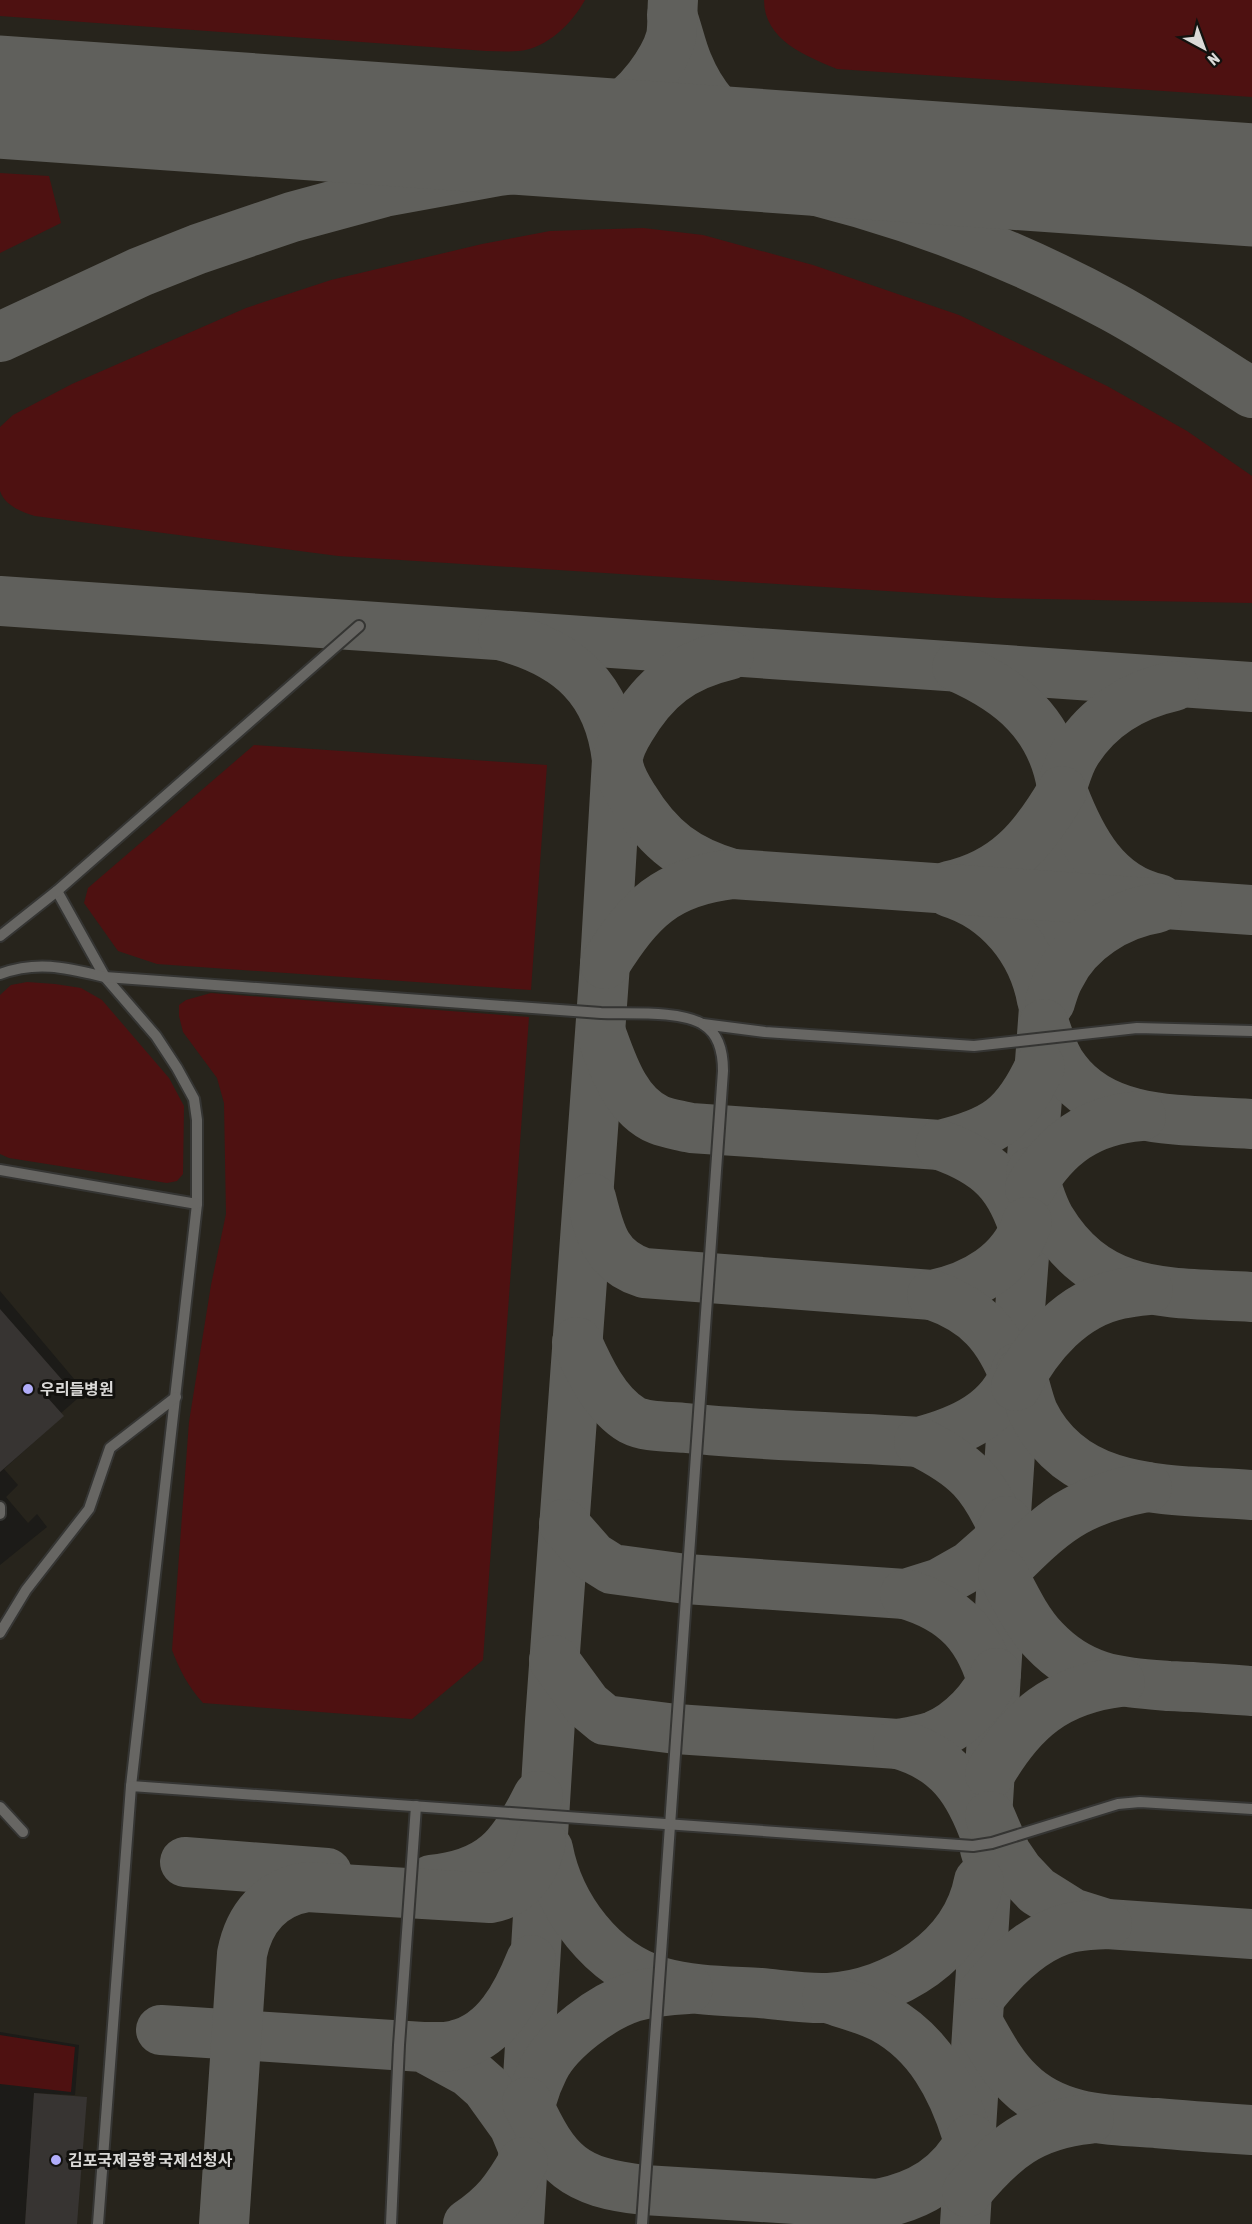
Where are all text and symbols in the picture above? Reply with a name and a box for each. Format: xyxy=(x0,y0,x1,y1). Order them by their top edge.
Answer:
north arrow xyxy=(1174,18,1234,78)
text: N xyxy=(1204,49,1223,69)
place label: 우리들병원 xyxy=(40,1380,114,1398)
marker: 우리들병원 xyxy=(21,1382,35,1396)
place label: 김포국제공항 국제선청사 xyxy=(68,2151,232,2169)
marker: 김포국제공항 국제선청사 xyxy=(49,2153,63,2167)

